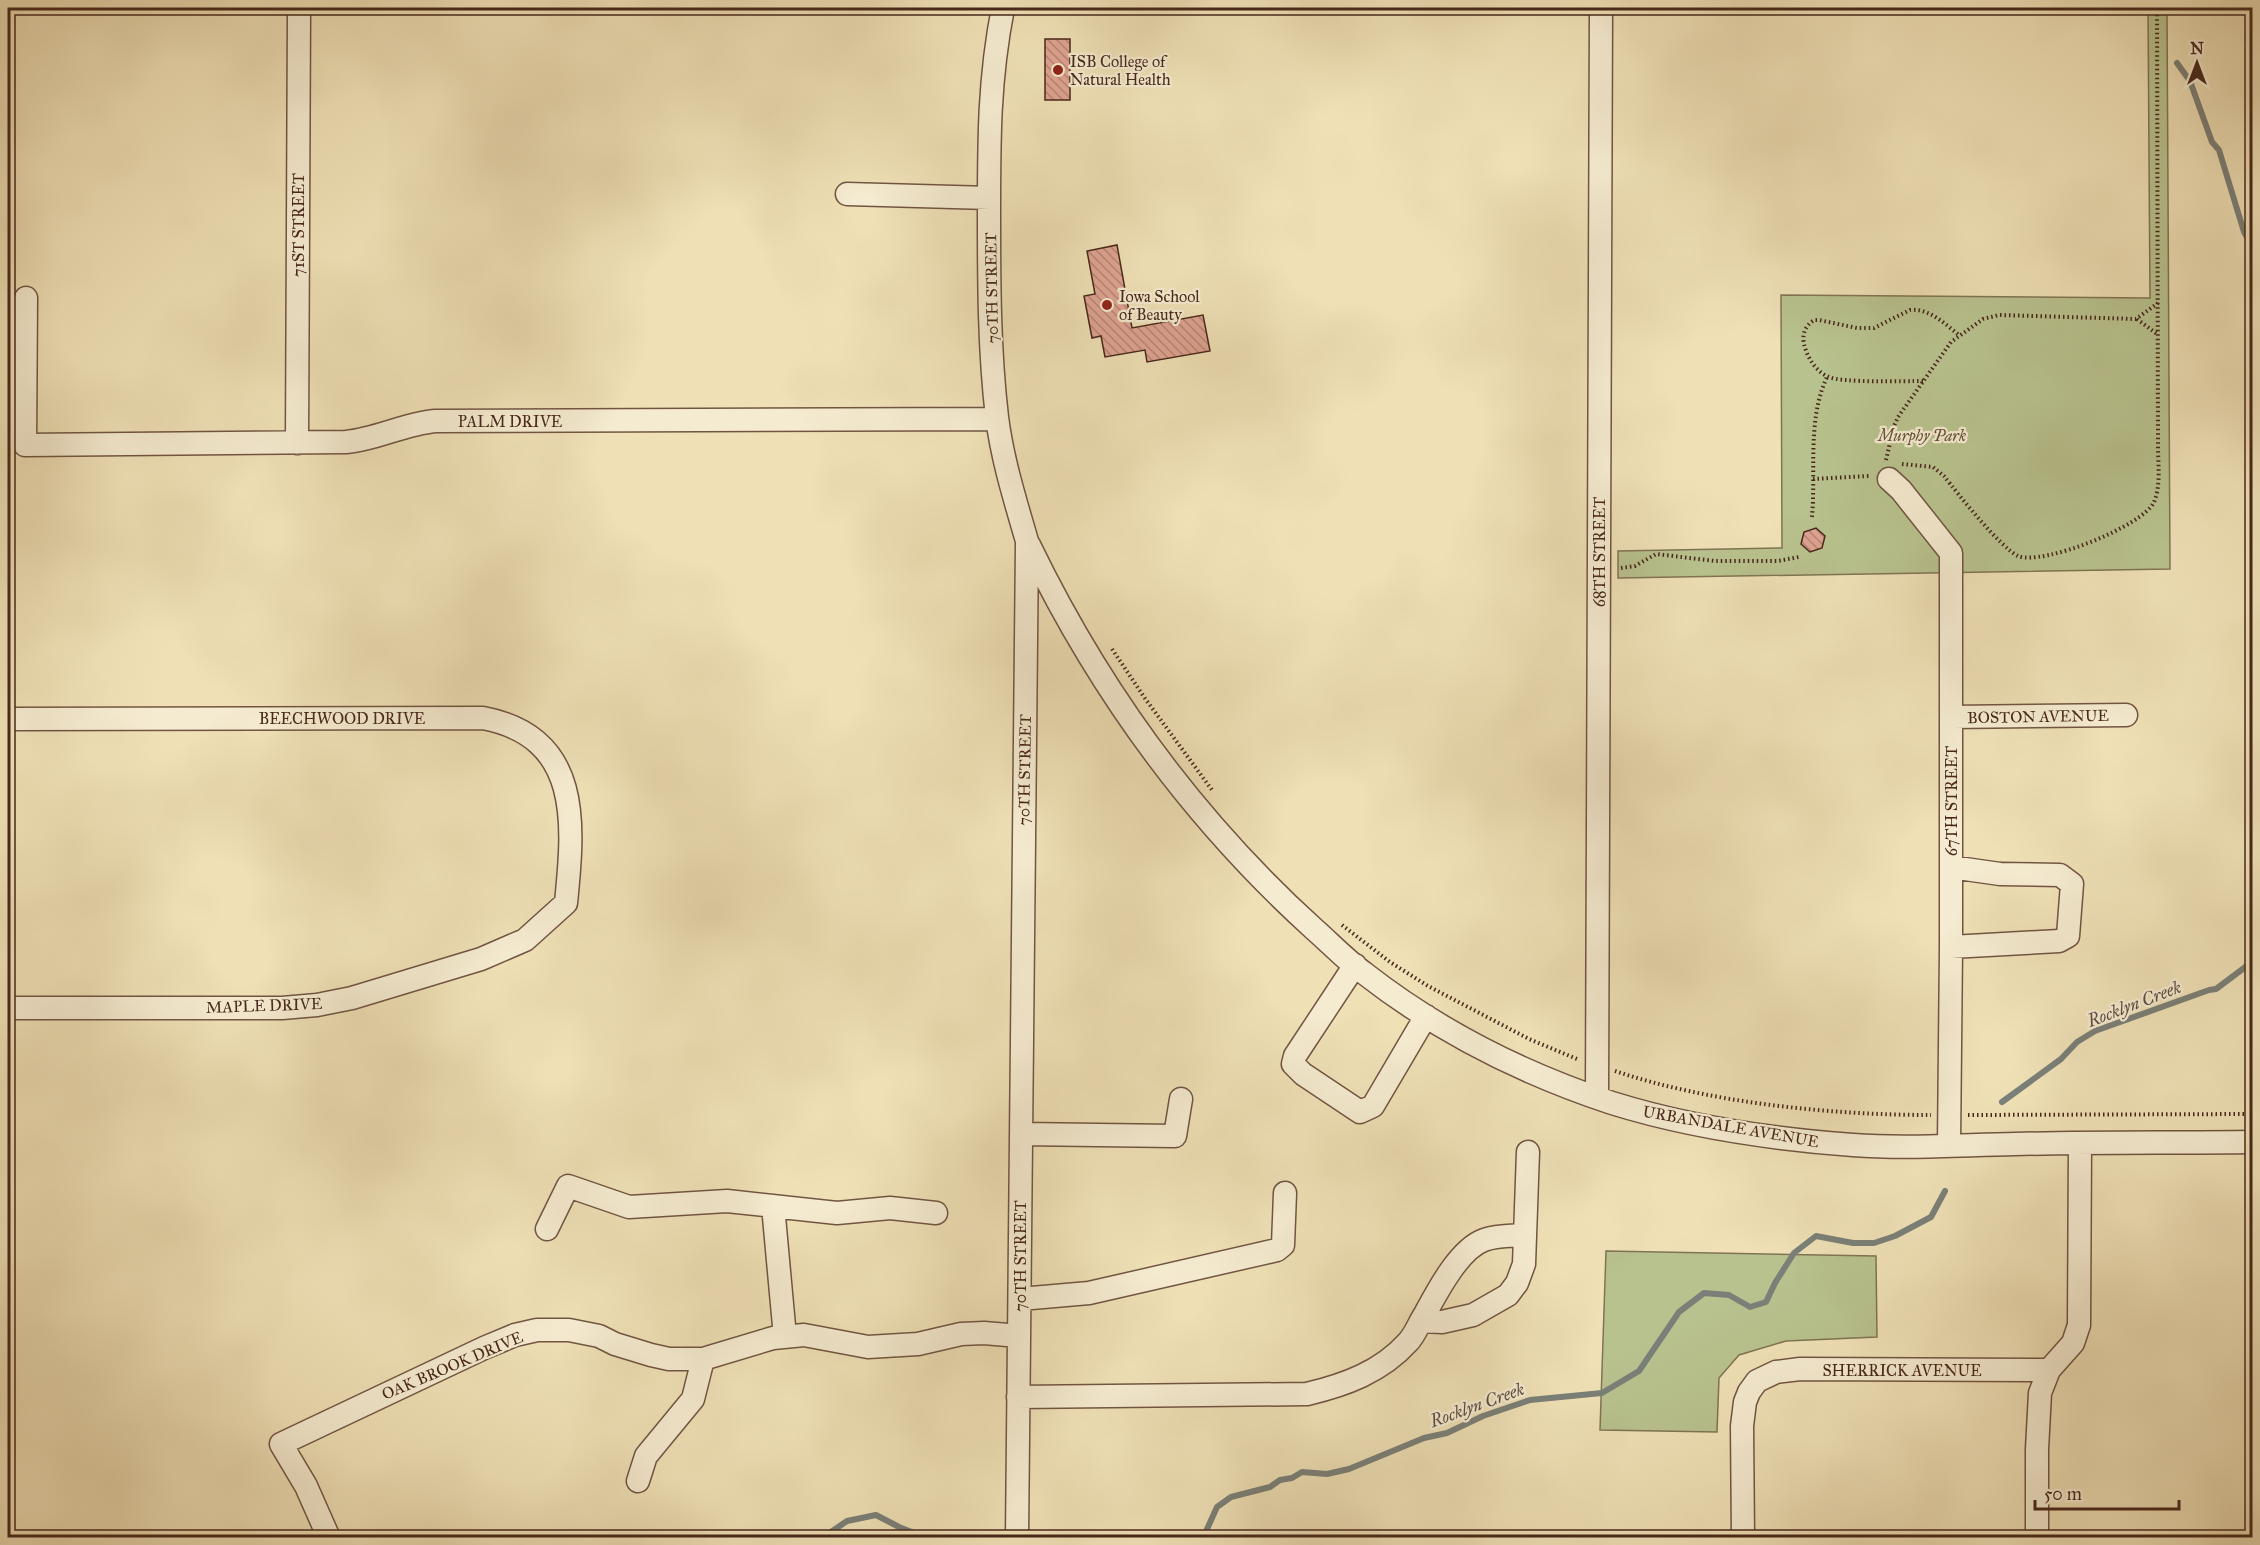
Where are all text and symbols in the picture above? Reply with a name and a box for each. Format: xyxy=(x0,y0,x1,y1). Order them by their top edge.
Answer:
north arrow xyxy=(2167,33,2227,93)
text: N xyxy=(2190,39,2204,58)
place label: ISB College of Natural Health xyxy=(1070,52,1171,89)
marker: ISB College of Natural Health xyxy=(1051,63,1065,77)
street label: 71ST STREET xyxy=(289,173,308,277)
street label: 70TH STREET xyxy=(981,232,1002,344)
place label: Iowa School of Beauty xyxy=(1119,287,1200,324)
marker: Iowa School of Beauty xyxy=(1100,298,1114,312)
street label: PALM DRIVE xyxy=(458,412,562,431)
park label: Murphy Park xyxy=(1876,426,1966,446)
street label: 68TH STREET xyxy=(1590,497,1609,607)
street label: BOSTON AVENUE xyxy=(1967,706,2109,727)
street label: BEECHWOOD DRIVE xyxy=(259,709,425,728)
street label: 70TH STREET xyxy=(1014,714,1035,826)
street label: 67TH STREET xyxy=(1942,746,1961,856)
water label: Rocklyn Creek xyxy=(2083,976,2184,1032)
street label: MAPLE DRIVE xyxy=(206,994,322,1017)
street label: URBANDALE AVENUE xyxy=(1641,1102,1820,1151)
street label: 70TH STREET xyxy=(1011,1200,1030,1312)
street label: OAK BROOK DRIVE xyxy=(379,1327,525,1404)
street label: SHERRICK AVENUE xyxy=(1822,1361,1982,1380)
water label: Rocklyn Creek xyxy=(1426,1378,1527,1433)
scale bar xyxy=(2035,1473,2179,1511)
text: 50 m xyxy=(2044,1483,2082,1505)

